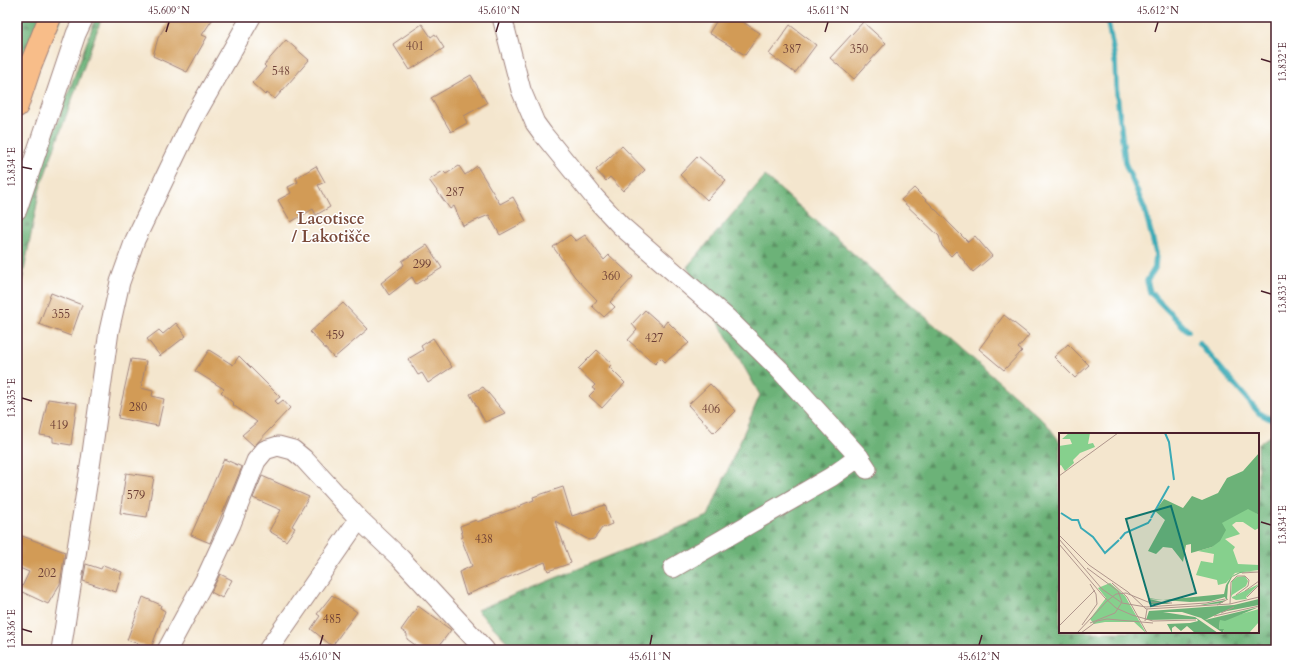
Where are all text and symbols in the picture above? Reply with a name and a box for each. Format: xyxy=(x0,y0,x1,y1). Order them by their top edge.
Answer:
text: 45.609°N xyxy=(148,4,190,18)
text: 45.610°N xyxy=(478,4,520,18)
text: 45.611°N xyxy=(807,4,849,18)
text: 45.612°N xyxy=(1137,4,1179,18)
house number: 401 xyxy=(406,38,424,54)
house number: 387 xyxy=(783,41,801,57)
house number: 350 xyxy=(850,41,868,57)
text: 13.832°E xyxy=(1276,42,1290,82)
house number: 548 xyxy=(272,63,290,79)
text: 13.834°E xyxy=(5,147,19,187)
house number: 287 xyxy=(446,184,464,200)
district label: Lacotisce / Lakotišče xyxy=(292,208,370,248)
house number: 299 xyxy=(413,256,431,272)
house number: 360 xyxy=(602,268,620,284)
text: 13.833°E xyxy=(1276,274,1290,314)
house number: 355 xyxy=(52,306,70,322)
house number: 459 xyxy=(326,327,344,343)
house number: 427 xyxy=(645,330,663,346)
text: 13.835°E xyxy=(5,378,19,418)
house number: 280 xyxy=(129,399,147,415)
house number: 406 xyxy=(702,401,720,417)
house number: 419 xyxy=(50,417,68,433)
inset map xyxy=(1059,433,1259,633)
house number: 579 xyxy=(127,487,145,503)
text: 13.834°E xyxy=(1276,505,1290,545)
house number: 438 xyxy=(475,531,493,547)
house number: 202 xyxy=(38,565,56,581)
text: 13.836°E xyxy=(5,609,19,649)
house number: 485 xyxy=(323,611,341,627)
text: 45.610°N xyxy=(299,650,341,664)
text: 45.611°N xyxy=(629,650,671,664)
text: 45.612°N xyxy=(958,650,1000,664)

